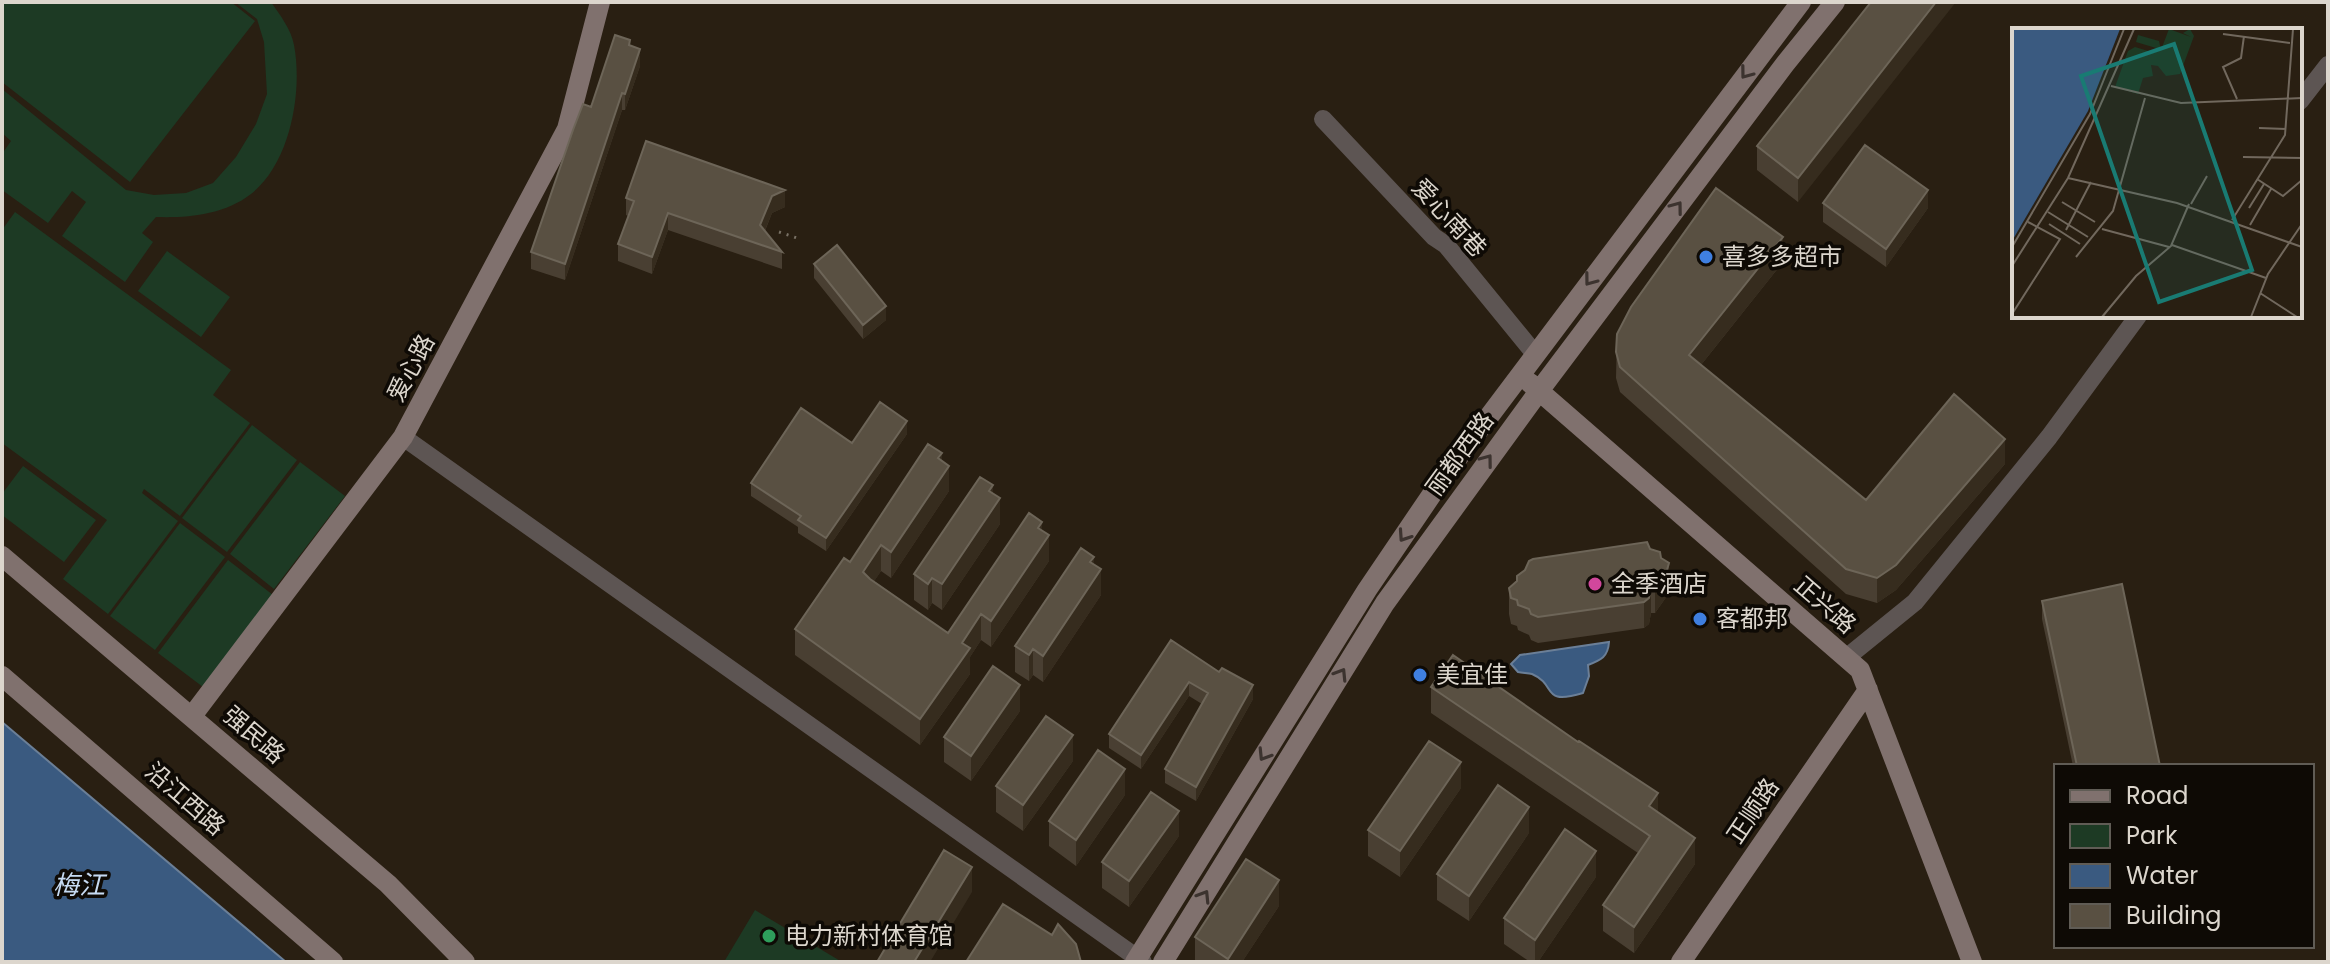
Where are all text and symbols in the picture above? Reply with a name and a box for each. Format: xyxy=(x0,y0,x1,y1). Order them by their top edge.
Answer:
inset map xyxy=(2012,28,2302,318)
one-way arrow xyxy=(1742,64,1756,79)
street label: 爱心南巷 xyxy=(1405,171,1494,264)
one-way arrow xyxy=(1667,201,1681,216)
place label: 喜多多超市 xyxy=(1722,240,1842,273)
marker: 喜多多超市 xyxy=(1697,248,1715,266)
one-way arrow xyxy=(1585,271,1599,286)
street label: 爱心路 xyxy=(379,328,442,407)
street label: 丽都西路 xyxy=(1418,405,1501,502)
one-way arrow xyxy=(1478,454,1492,468)
one-way arrow xyxy=(1399,527,1414,541)
place label: 全季酒店 xyxy=(1611,567,1707,600)
street label: 正兴路 xyxy=(1787,569,1863,641)
marker: 全季酒店 xyxy=(1586,575,1604,593)
place label: 客都邦 xyxy=(1716,602,1788,635)
marker: 客都邦 xyxy=(1691,610,1709,628)
place label: 美宜佳 xyxy=(1436,658,1508,691)
marker: 美宜佳 xyxy=(1411,666,1429,684)
one-way arrow xyxy=(1331,668,1346,683)
street label: 强民路 xyxy=(216,699,292,771)
one-way arrow xyxy=(1259,746,1274,761)
street label: 沿江西路 xyxy=(138,755,232,843)
legend xyxy=(2054,764,2314,948)
street label: 正顺路 xyxy=(1719,772,1786,850)
text: Road xyxy=(2126,779,2188,812)
text: Park xyxy=(2126,819,2178,852)
text: Water xyxy=(2126,859,2198,892)
water label: 梅江 xyxy=(53,867,108,903)
one-way arrow xyxy=(1195,890,1210,905)
text: Building xyxy=(2126,899,2222,932)
place label: 电力新村体育馆 xyxy=(785,919,953,952)
marker: 电力新村体育馆 xyxy=(760,927,778,945)

